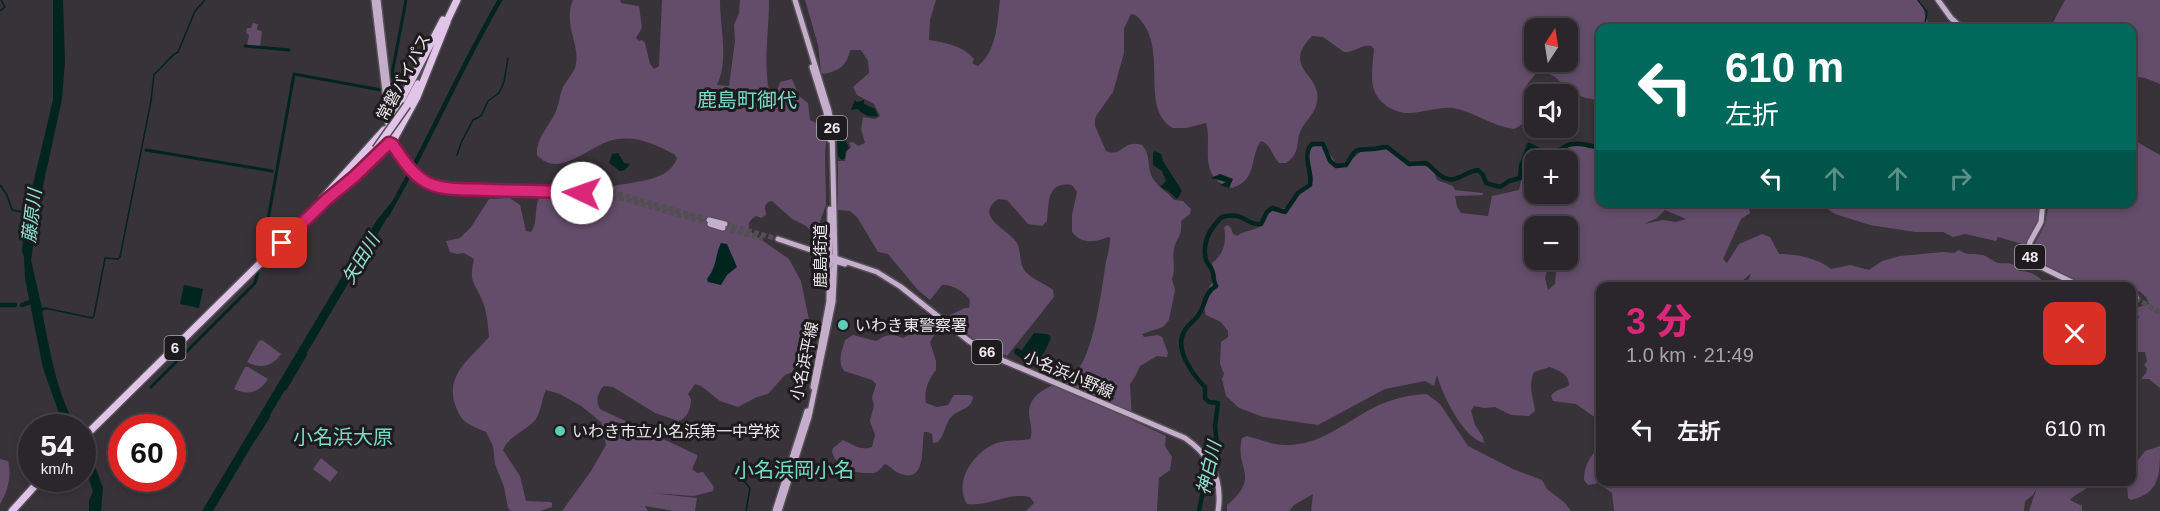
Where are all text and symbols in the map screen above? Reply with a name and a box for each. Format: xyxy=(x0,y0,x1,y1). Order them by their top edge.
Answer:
north arrow xyxy=(1524,18,1578,72)
map controls xyxy=(1524,18,1578,270)
street label: 常磐バイパス xyxy=(373,31,433,123)
text: 610 m xyxy=(1725,44,1844,91)
icon: left xyxy=(1626,48,1704,126)
button: sound xyxy=(1524,84,1578,138)
district label: 鹿島町御代 xyxy=(697,89,797,111)
text: 左折 xyxy=(1725,100,1779,130)
road number: 26 xyxy=(817,116,847,140)
button: + xyxy=(1524,150,1578,204)
position arrow xyxy=(550,161,614,225)
icon: left xyxy=(1755,162,1788,195)
icon: ahead xyxy=(1818,162,1851,195)
icon: ahead xyxy=(1881,162,1914,195)
icon: right xyxy=(1944,162,1977,195)
water label: 藤原川 xyxy=(19,186,45,244)
button: − xyxy=(1524,216,1578,270)
pin xyxy=(256,217,307,268)
street label: 鹿島街道 xyxy=(812,224,829,288)
icon: arrive xyxy=(265,226,298,259)
water label: 矢田川 xyxy=(339,229,385,287)
road number: 48 xyxy=(2015,245,2045,269)
text: 3 分 xyxy=(1626,301,1692,342)
button: close xyxy=(2043,302,2106,365)
place label: いわき東警察署 xyxy=(855,317,967,334)
marker: いわき東警察署 xyxy=(836,318,850,332)
street label: 小名浜平線 xyxy=(788,320,821,402)
road number: 6 xyxy=(164,336,186,360)
road number: 66 xyxy=(972,340,1002,364)
text: 1.0 km · 21:49 xyxy=(1626,344,1754,366)
street label: 小名浜小野線 xyxy=(1021,348,1116,401)
icon: left xyxy=(1626,413,1659,446)
speed limit sign: 60 xyxy=(108,414,186,492)
text: 610 m xyxy=(2045,416,2106,441)
text: 左折 xyxy=(1677,419,1721,444)
place label: いわき市立小名浜第一中学校 xyxy=(572,423,780,440)
marker: いわき市立小名浜第一中学校 xyxy=(553,424,567,438)
district label: 小名浜大原 xyxy=(293,426,393,448)
text: 54 xyxy=(40,429,74,462)
water label: 神白川 xyxy=(1193,437,1225,497)
district label: 小名浜岡小名 xyxy=(734,459,854,481)
text: km/h xyxy=(41,460,73,477)

